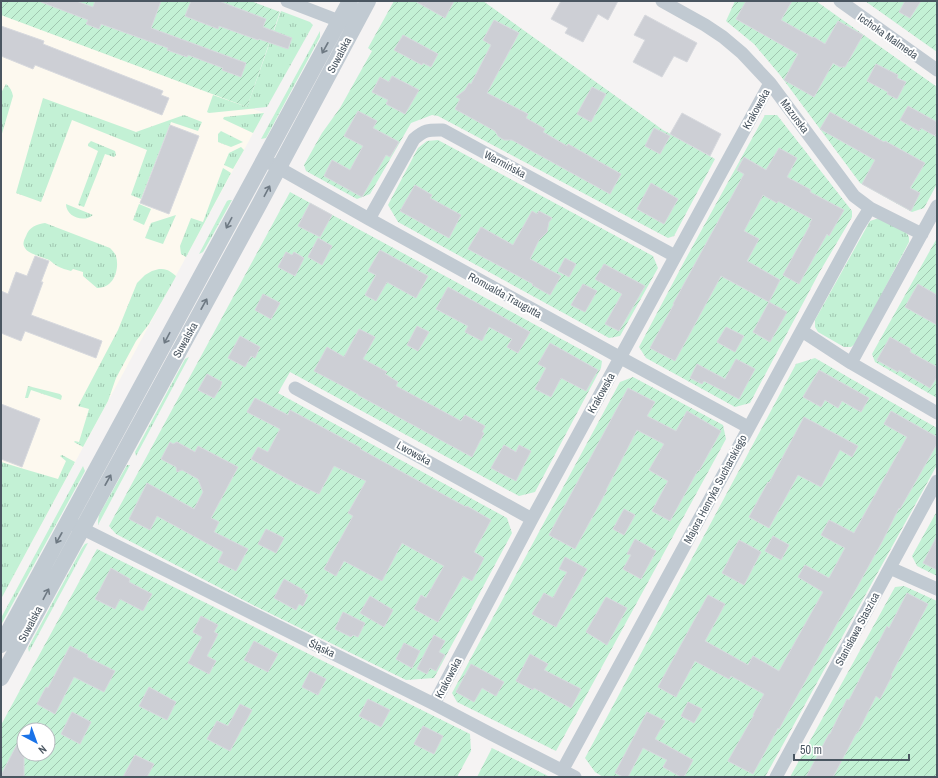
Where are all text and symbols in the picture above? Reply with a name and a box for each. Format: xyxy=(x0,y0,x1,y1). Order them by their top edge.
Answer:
street label: Icchoka Malmeda xyxy=(855,10,921,62)
street label: Suwalska xyxy=(324,35,354,75)
one-way arrow xyxy=(320,41,328,53)
street label: Krakowska xyxy=(739,86,773,132)
street label: Mazurska xyxy=(778,96,812,136)
street label: Warmińska xyxy=(482,147,528,181)
one-way arrow xyxy=(263,185,271,197)
one-way arrow xyxy=(225,217,232,229)
street label: Romualda Traugutta xyxy=(466,269,544,321)
one-way arrow xyxy=(201,299,208,311)
street label: Suwalska xyxy=(170,320,200,360)
one-way arrow xyxy=(163,332,171,344)
street label: Krakowska xyxy=(584,370,618,416)
street label: Majora Henryka Sucharskiego xyxy=(680,432,750,546)
street label: Lwowska xyxy=(394,438,434,468)
one-way arrow xyxy=(105,474,113,486)
one-way arrow xyxy=(55,532,62,544)
one-way arrow xyxy=(43,588,51,600)
street label: Stanisława Staszica xyxy=(832,590,882,668)
street label: Suwalska xyxy=(15,604,45,644)
street label: Śląska xyxy=(307,636,337,660)
street label: Krakowska xyxy=(431,655,465,701)
north arrow xyxy=(16,722,56,762)
scale bar xyxy=(794,736,909,762)
text: N xyxy=(36,742,50,757)
text: 50 m xyxy=(800,742,822,758)

